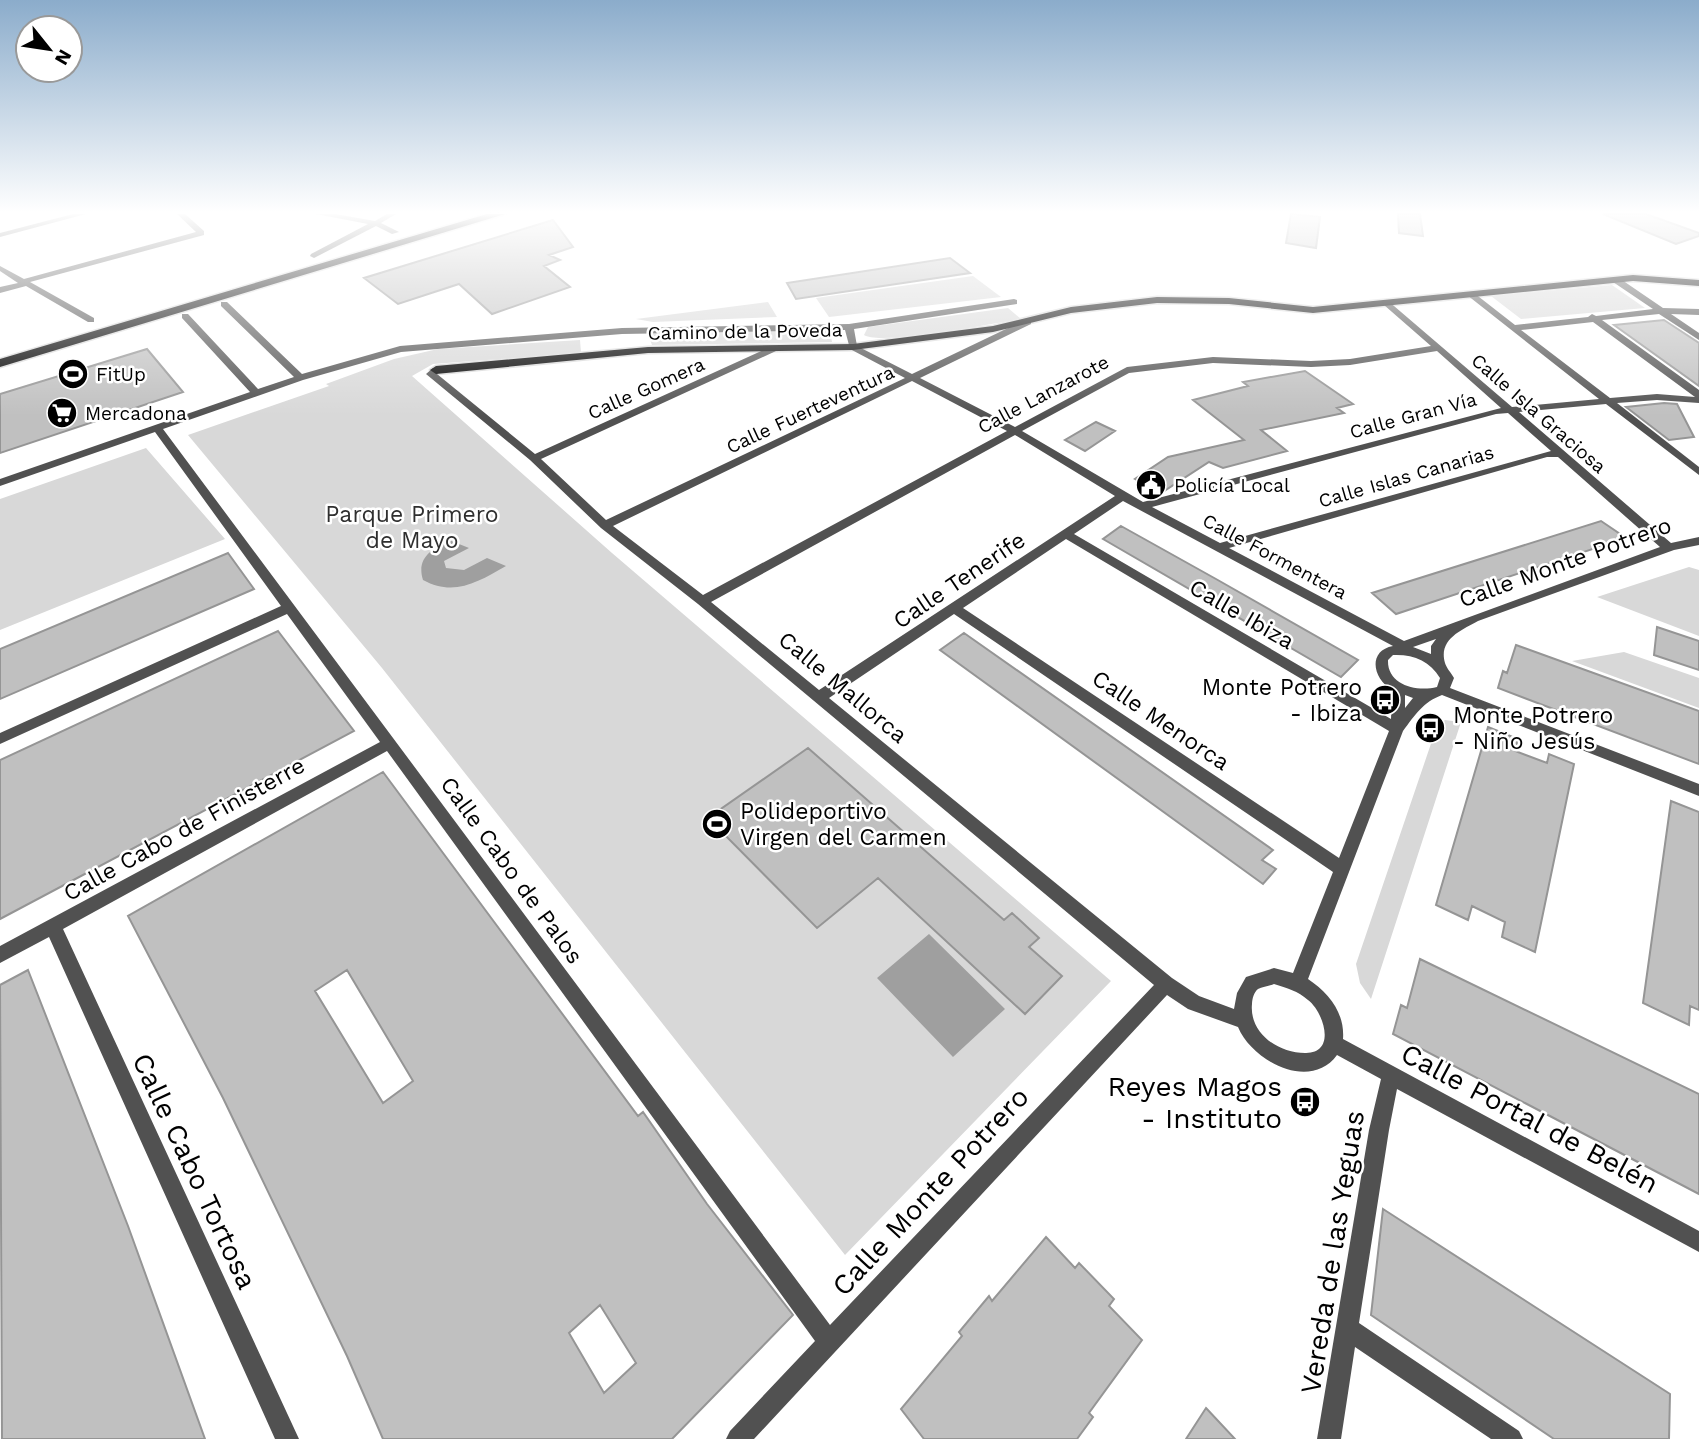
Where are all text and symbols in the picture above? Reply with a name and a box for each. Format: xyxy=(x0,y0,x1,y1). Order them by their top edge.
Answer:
north arrow xyxy=(14,14,84,84)
text: N xyxy=(50,45,77,69)
street label: Camino de la Poveda xyxy=(647,318,843,345)
street label: Calle Isla Graciosa xyxy=(1467,349,1611,478)
street label: Calle Lanzarote xyxy=(974,350,1113,439)
street label: Calle Gomera xyxy=(584,352,708,424)
sports icon: FitUp xyxy=(56,357,90,391)
street label: Calle Fuerteventura xyxy=(723,360,898,458)
place label: FitUp xyxy=(96,363,146,386)
street label: Calle Gran Vía xyxy=(1347,387,1479,443)
supermarket icon: Mercadona xyxy=(45,396,79,430)
place label: Mercadona xyxy=(85,402,187,425)
street label: Calle Islas Canarias xyxy=(1316,440,1496,513)
public building icon: Policía Local xyxy=(1134,468,1168,502)
place label: Policía Local xyxy=(1174,474,1290,497)
park label: Parque Primero de Mayo xyxy=(325,501,499,554)
street label: Calle Formentera xyxy=(1199,509,1351,604)
street label: Calle Monte Potrero xyxy=(1455,511,1675,614)
street label: Calle Tenerife xyxy=(888,526,1030,634)
street label: Calle Ibiza xyxy=(1185,574,1299,655)
street label: Calle Mallorca xyxy=(773,626,912,749)
street label: Calle Menorca xyxy=(1087,665,1234,776)
place label: Monte Potrero - Ibiza xyxy=(1202,674,1362,727)
bus stop icon: Monte Potrero - Ibiza xyxy=(1368,683,1402,717)
place label: Monte Potrero - Niño Jesús xyxy=(1453,702,1613,755)
bus stop icon: Monte Potrero - Niño Jesús xyxy=(1413,711,1447,745)
street label: Calle Cabo de Finisterre xyxy=(59,752,310,907)
street label: Calle Cabo de Palos xyxy=(435,772,588,969)
place label: Polideportivo Virgen del Carmen xyxy=(740,798,947,851)
sports icon: Polideportivo Virgen del Carmen xyxy=(700,807,734,841)
street label: Calle Portal de Belén xyxy=(1395,1037,1664,1200)
street label: Calle Cabo Tortosa xyxy=(125,1048,264,1295)
place label: Reyes Magos - Instituto xyxy=(1107,1070,1282,1135)
street label: Calle Monte Potrero xyxy=(825,1080,1036,1302)
bus stop icon: Reyes Magos - Instituto xyxy=(1288,1085,1322,1119)
street label: Vereda de las Yeguas xyxy=(1294,1108,1371,1396)

